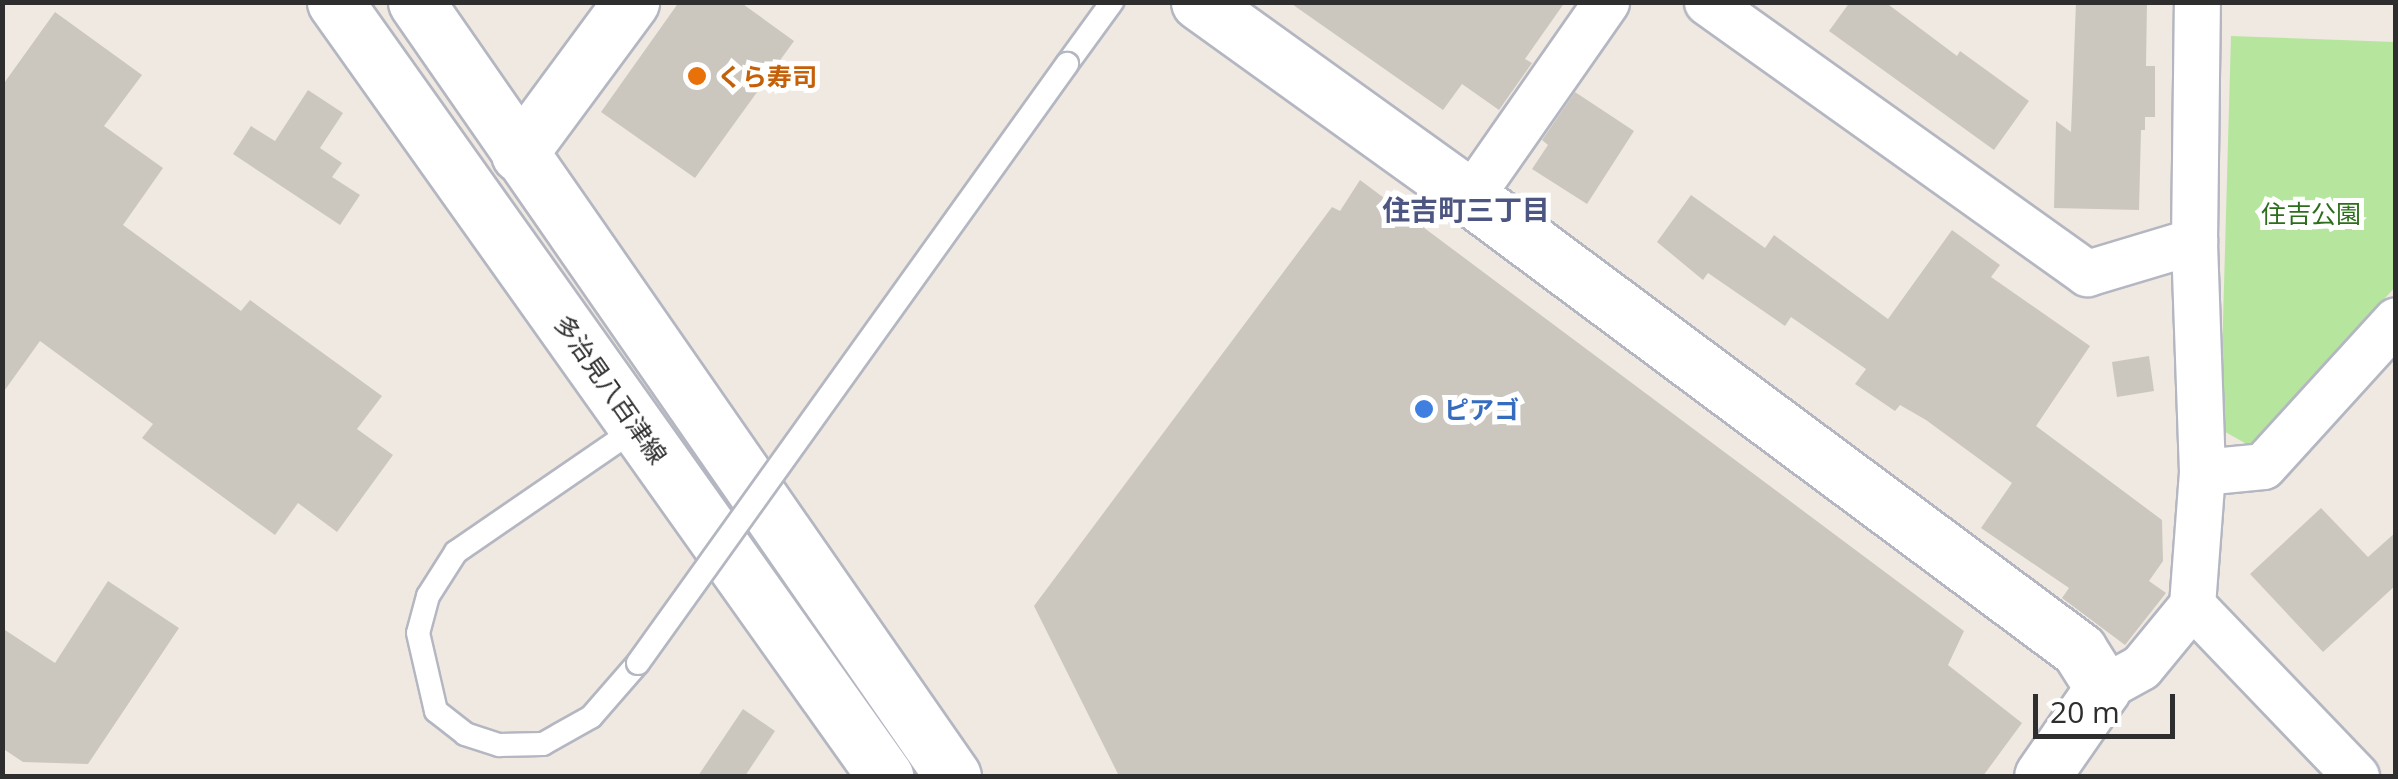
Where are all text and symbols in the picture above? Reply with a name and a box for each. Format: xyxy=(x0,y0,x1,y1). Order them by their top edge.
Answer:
place label: くら寿司 xyxy=(717,61,817,91)
marker: くら寿司 xyxy=(686,65,708,87)
district label: 住吉町三丁目 xyxy=(1382,192,1550,226)
park label: 住吉公園 xyxy=(2261,198,2361,228)
street label: 多治見八百津線 xyxy=(549,309,673,469)
place label: ピアゴ xyxy=(1444,394,1519,424)
marker: ピアゴ xyxy=(1413,398,1435,420)
scale bar xyxy=(2038,674,2180,736)
text: 20 m xyxy=(2050,691,2120,732)

